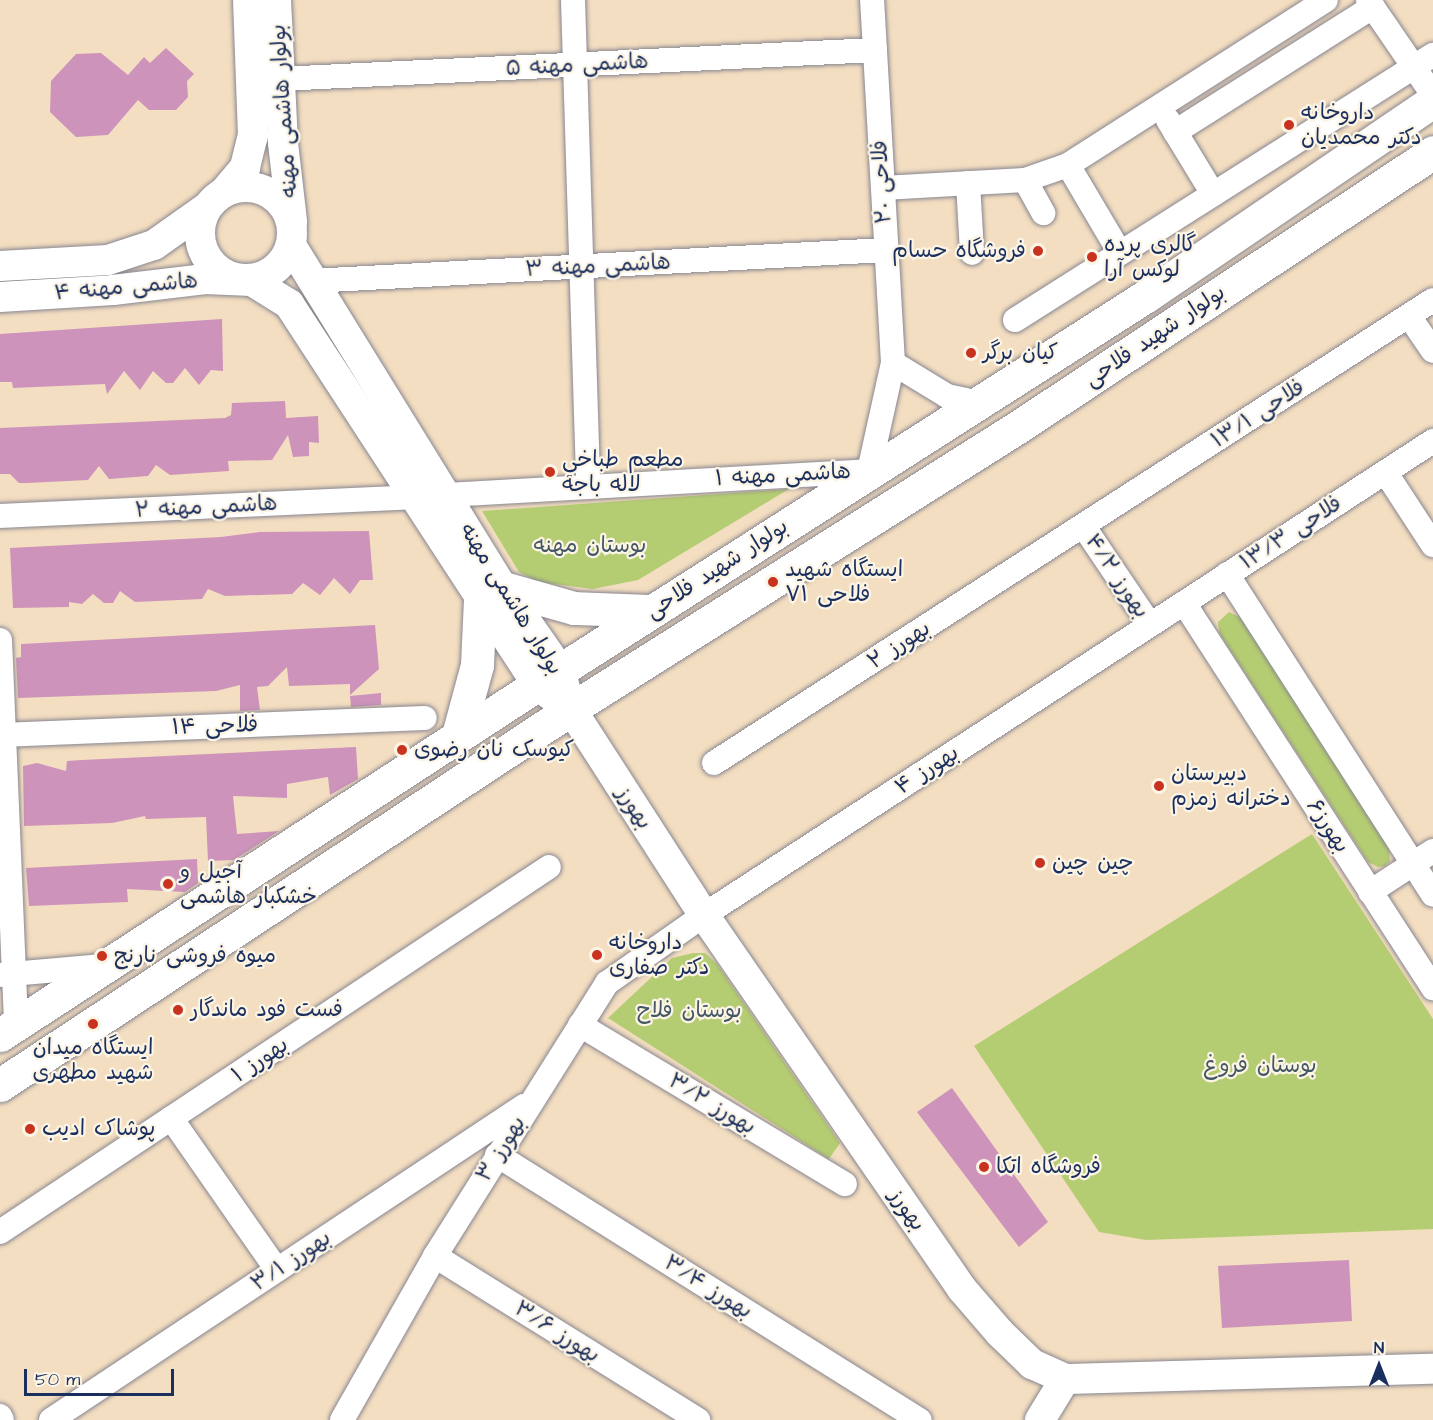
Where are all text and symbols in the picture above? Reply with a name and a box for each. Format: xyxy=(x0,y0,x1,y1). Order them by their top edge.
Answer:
street label: بولوار هاشمی مهنه xyxy=(265,23,303,199)
street label: هاشمی مهنه ۵ xyxy=(505,48,649,82)
place label: داروخانه دکتر محمدیان xyxy=(1301,99,1422,150)
marker: داروخانه دکتر محمدیان xyxy=(1282,118,1296,132)
street label: فلاحی ۲۰ xyxy=(867,139,897,225)
place label: گالری پرده لوکس آرا xyxy=(1104,231,1196,282)
place label: فروشگاه حسام xyxy=(892,238,1026,264)
marker: فروشگاه حسام xyxy=(1031,244,1045,258)
street label: هاشمی مهنه ۳ xyxy=(525,249,671,283)
marker: گالری پرده لوکس آرا xyxy=(1085,250,1099,264)
street label: هاشمی مهنه ۴ xyxy=(53,268,199,306)
street label: بولوار شهید فلاحی xyxy=(1079,279,1231,393)
place label: کیان برگر xyxy=(983,340,1058,366)
marker: کیان برگر xyxy=(964,346,978,360)
street label: فلاحی ۱۳/۱ xyxy=(1206,374,1310,454)
place label: مطعم طباخي لاله باجه xyxy=(562,446,683,498)
street label: هاشمی مهنه ۱ xyxy=(715,458,851,492)
marker: مطعم طباخي لاله باجه xyxy=(543,465,557,479)
street label: هاشمی مهنه ۲ xyxy=(134,490,278,524)
street label: فلاحی ۱۳/۳ xyxy=(1235,490,1347,576)
street label: بولوار شهید فلاحی xyxy=(641,513,793,625)
street label: بولوار هاشمی مهنه xyxy=(454,518,568,680)
street label: بهورز ۴/۲ xyxy=(1079,529,1155,623)
park label: بوستان مهنه xyxy=(534,533,646,559)
place label: ایستگاه شهید فلاحی ۷۱ xyxy=(785,556,903,608)
marker: ایستگاه شهید فلاحی ۷۱ xyxy=(766,575,780,589)
street label: بهورز ۲ xyxy=(863,615,935,675)
street label: فلاحی ۱۴ xyxy=(171,711,259,741)
place label: کیوسک نان رضوی xyxy=(414,737,574,763)
street label: بهورز ۴ xyxy=(890,740,964,800)
marker: کیوسک نان رضوی xyxy=(395,743,409,757)
place label: دبیرستان دخترانه زمزم xyxy=(1171,760,1291,812)
marker: دبیرستان دخترانه زمزم xyxy=(1152,779,1166,793)
street label: بهورز xyxy=(610,782,658,834)
street label: بهورز۶ xyxy=(1301,794,1355,858)
place label: چین چین xyxy=(1052,850,1133,876)
marker: چین چین xyxy=(1033,856,1047,870)
place label: آجیل و خشکبار هاشمی xyxy=(180,858,317,909)
marker: آجیل و خشکبار هاشمی xyxy=(161,877,175,891)
place label: داروخانه دکتر صفاری xyxy=(609,929,709,980)
place label: میوه فروشی نارنج xyxy=(114,943,276,969)
marker: داروخانه دکتر صفاری xyxy=(590,948,604,962)
marker: میوه فروشی نارنج xyxy=(95,949,109,963)
place label: فست فود ماندگار xyxy=(190,997,343,1023)
park label: بوستان فلاح xyxy=(636,998,742,1024)
marker: فست فود ماندگار xyxy=(171,1003,185,1017)
marker: ایستگاه میدان شهید مطهری xyxy=(86,1017,100,1031)
street label: بهورز ۱ xyxy=(227,1032,293,1088)
place label: ایستگاه میدان شهید مطهری xyxy=(33,1034,153,1086)
park label: بوستان فروغ xyxy=(1203,1053,1317,1079)
street label: بهورز ۳/۲ xyxy=(663,1068,761,1140)
street label: بهورز ۳ xyxy=(471,1111,531,1187)
place label: پوشاک ادیب xyxy=(42,1116,155,1142)
marker: پوشاک ادیب xyxy=(23,1122,37,1136)
place label: فروشگاه اتکا xyxy=(996,1154,1101,1180)
marker: فروشگاه اتکا xyxy=(977,1160,991,1174)
street label: بهورز xyxy=(883,1184,931,1236)
street label: بهورز ۳/۱ xyxy=(246,1225,336,1297)
street label: بهورز ۳/۴ xyxy=(659,1250,757,1324)
street label: بهورز ۳/۶ xyxy=(509,1295,605,1369)
north arrow xyxy=(1349,1336,1409,1396)
text: N xyxy=(1374,1337,1384,1359)
scale bar xyxy=(27,1357,177,1395)
text: 50 m xyxy=(35,1367,80,1392)

